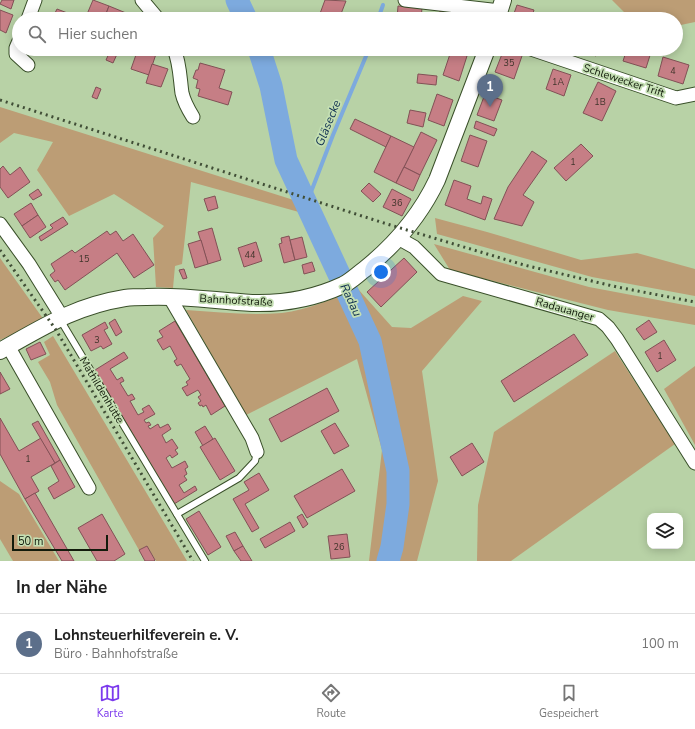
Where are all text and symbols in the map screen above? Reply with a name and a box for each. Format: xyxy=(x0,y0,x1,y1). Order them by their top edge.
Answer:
search box xyxy=(12,12,683,56)
icon: search xyxy=(26,23,48,45)
text: Hier suchen xyxy=(58,24,138,44)
house number: 35 xyxy=(504,57,514,69)
street label: Schlewecker Trift xyxy=(581,60,667,101)
house number: 4 xyxy=(670,65,676,77)
pin: 1 xyxy=(477,74,503,107)
house number: 1A xyxy=(552,76,564,88)
house number: 1B xyxy=(594,96,606,108)
water label: Gläsecke xyxy=(311,97,345,149)
house number: 1 xyxy=(570,156,576,168)
house number: 36 xyxy=(392,197,402,209)
house number: 44 xyxy=(245,249,256,261)
house number: 15 xyxy=(79,253,89,265)
your location xyxy=(371,262,391,282)
water label: Radau xyxy=(336,281,366,319)
street label: Bahnhofstraße xyxy=(199,291,273,310)
street label: Radauanger xyxy=(534,294,596,325)
house number: 3 xyxy=(94,334,100,346)
house number: 1 xyxy=(657,350,663,362)
street label: Mathildenhütte xyxy=(76,354,127,427)
house number: 1 xyxy=(25,453,31,465)
map controls xyxy=(647,513,683,549)
button: layers xyxy=(647,513,683,549)
scale bar xyxy=(12,533,108,552)
text: 50 m xyxy=(18,534,43,549)
house number: 26 xyxy=(334,541,344,553)
text: In der Nähe xyxy=(16,576,107,599)
text: Lohnsteuerhilfeverein e. V. xyxy=(54,625,239,645)
text: 1 xyxy=(25,635,33,653)
text: 100 m xyxy=(641,635,679,653)
text: Büro · Bahnhofstraße xyxy=(54,645,178,663)
tab: Karte xyxy=(97,682,123,721)
tab: Route xyxy=(317,682,346,721)
tab: Gespeichert xyxy=(539,682,598,721)

